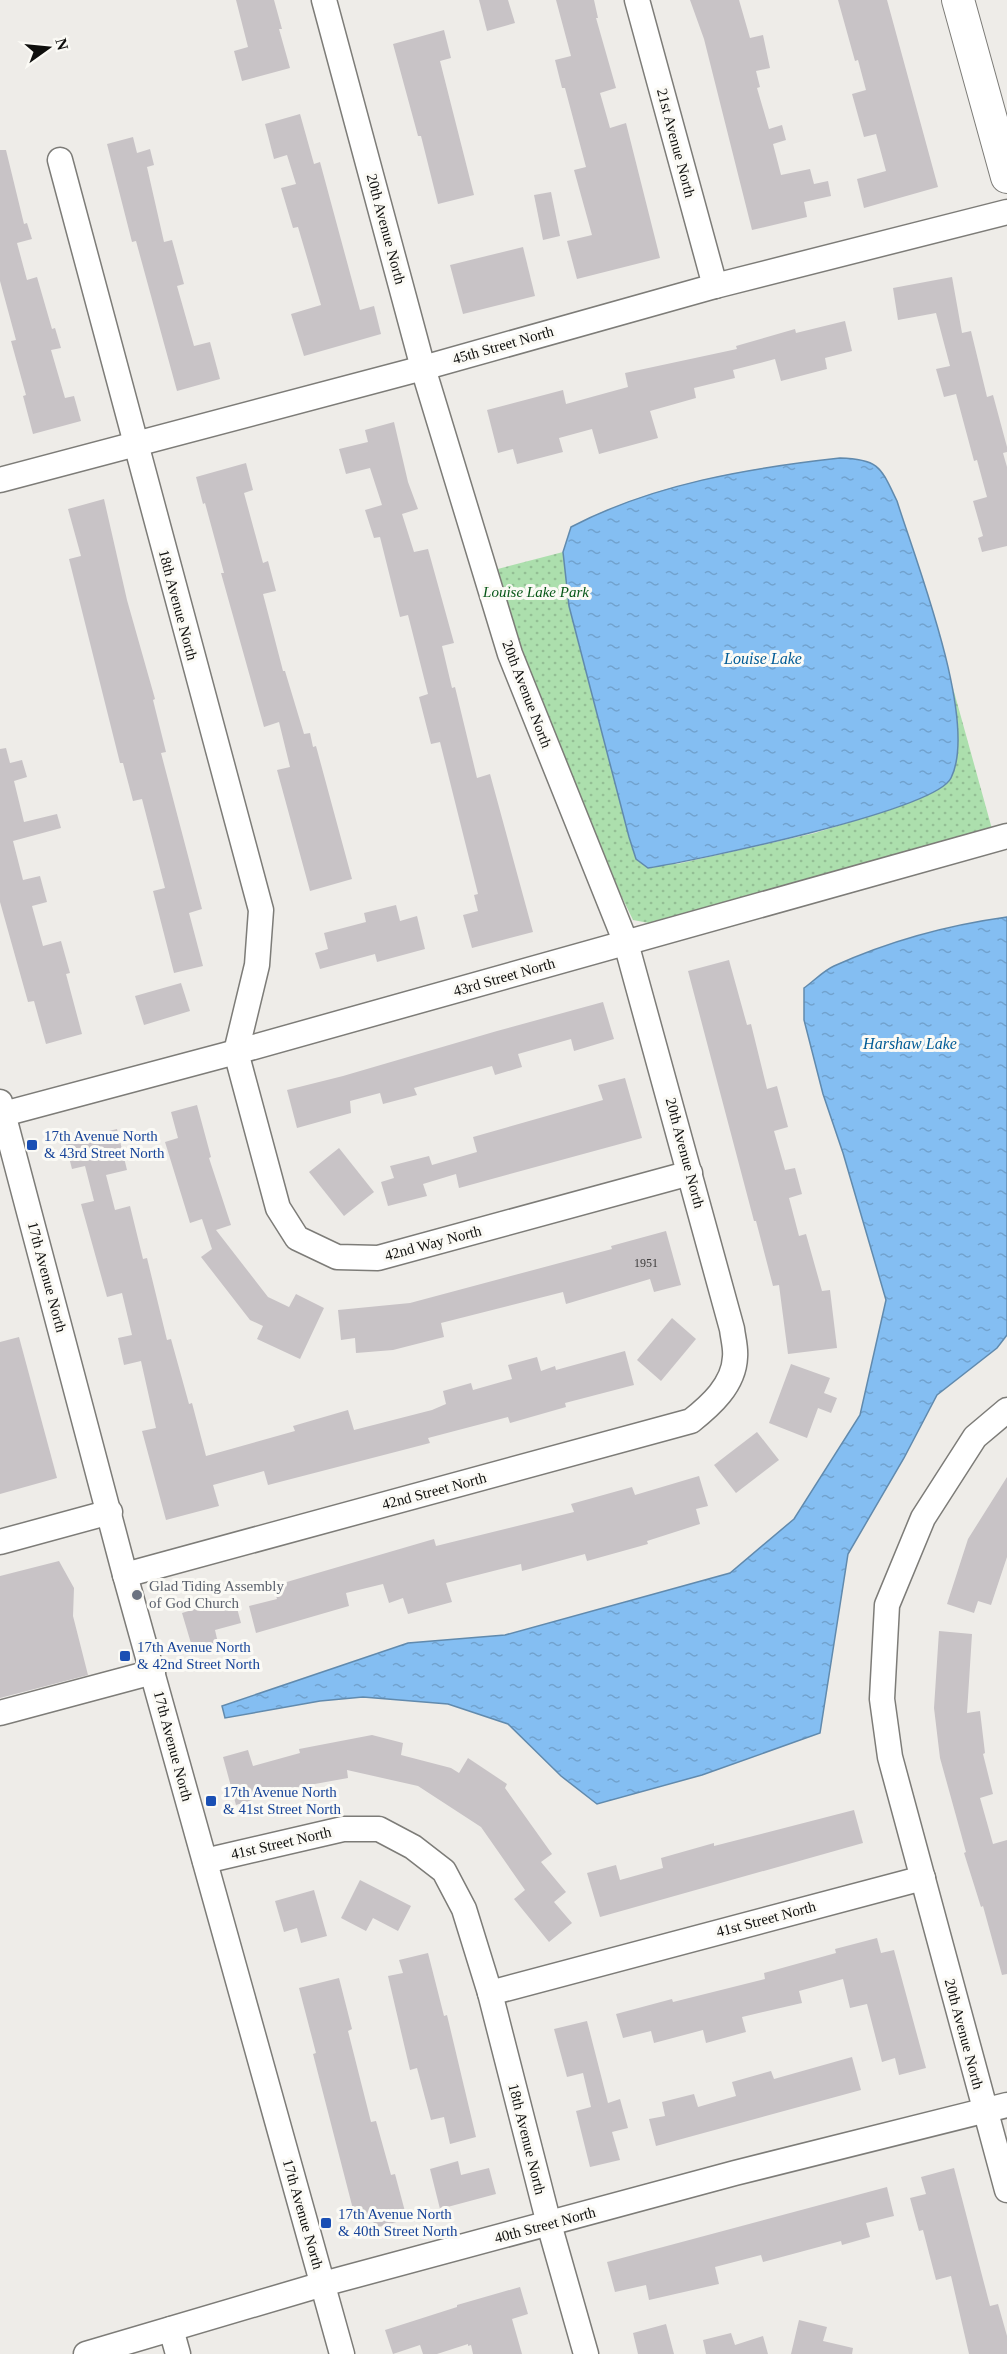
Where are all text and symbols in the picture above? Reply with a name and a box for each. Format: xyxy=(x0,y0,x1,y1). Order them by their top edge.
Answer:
north arrow xyxy=(18,18,78,78)
text: N xyxy=(52,36,72,52)
street label: 21st Avenue North xyxy=(654,87,698,200)
street label: 20th Avenue North xyxy=(364,172,409,287)
street label: 45th Street North xyxy=(451,323,556,367)
street label: 18th Avenue North xyxy=(156,548,201,663)
park label: Louise Lake Park xyxy=(482,584,589,600)
street label: 20th Avenue North xyxy=(499,638,555,750)
water label: Louise Lake xyxy=(723,650,802,667)
street label: 43rd Street North xyxy=(451,955,557,999)
water label: Harshaw Lake xyxy=(862,1035,957,1052)
street label: 20th Avenue North xyxy=(663,1096,708,1211)
place label: 17th Avenue North & 43rd Street North xyxy=(44,1128,165,1161)
marker: 17th Avenue North & 43rd Street North xyxy=(25,1138,39,1152)
street label: 17th Avenue North xyxy=(25,1220,70,1335)
street label: 42nd Way North xyxy=(383,1222,484,1264)
house number: 1951 xyxy=(634,1256,658,1270)
street label: 42nd Street North xyxy=(380,1469,488,1513)
place label: Glad Tiding Assembly of God Church xyxy=(149,1578,285,1611)
marker: Glad Tiding Assembly of God Church xyxy=(130,1588,144,1602)
place label: 17th Avenue North & 42nd Street North xyxy=(137,1639,260,1672)
marker: 17th Avenue North & 42nd Street North xyxy=(118,1649,132,1663)
street label: 17th Avenue North xyxy=(151,1689,196,1804)
place label: 17th Avenue North & 41st Street North xyxy=(223,1784,341,1817)
marker: 17th Avenue North & 41st Street North xyxy=(204,1794,218,1808)
street label: 41st Street North xyxy=(229,1824,333,1862)
street label: 41st Street North xyxy=(714,1898,818,1940)
street label: 20th Avenue North xyxy=(942,1977,987,2092)
street label: 18th Avenue North xyxy=(505,2082,549,2197)
street label: 17th Avenue North xyxy=(280,2157,327,2271)
street label: 40th Street North xyxy=(493,2204,598,2246)
place label: 17th Avenue North & 40th Street North xyxy=(338,2206,458,2239)
marker: 17th Avenue North & 40th Street North xyxy=(319,2216,333,2230)

